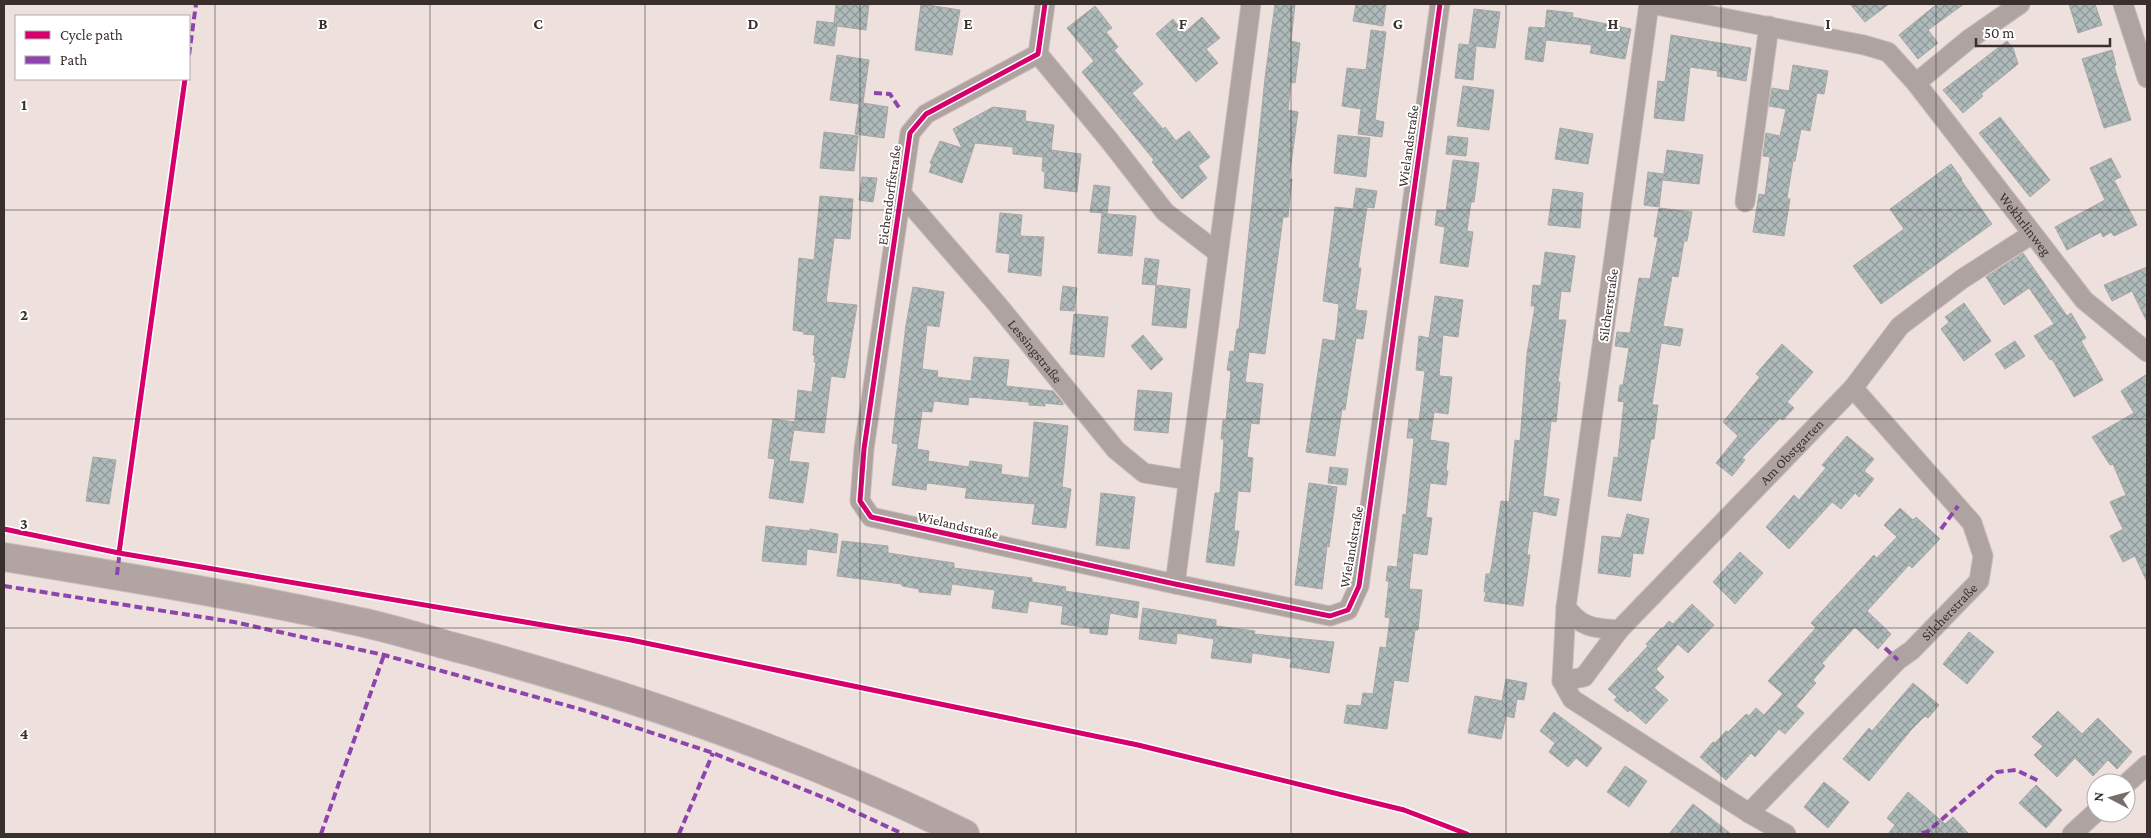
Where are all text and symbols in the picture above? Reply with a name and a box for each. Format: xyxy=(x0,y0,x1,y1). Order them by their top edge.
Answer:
legend xyxy=(15,15,190,80)
text: B xyxy=(318,15,328,32)
text: C xyxy=(533,15,543,32)
text: D xyxy=(747,15,759,32)
text: E xyxy=(963,15,973,32)
text: F xyxy=(1179,15,1188,32)
text: G xyxy=(1393,15,1403,32)
text: H xyxy=(1608,15,1619,32)
text: I xyxy=(1825,15,1831,32)
scale bar xyxy=(1976,15,2110,47)
text: 50 m xyxy=(1984,25,2014,41)
text: Cycle path xyxy=(60,27,123,44)
text: Path xyxy=(60,52,87,68)
text: 1 xyxy=(21,96,27,113)
street label: Wielandstraße xyxy=(1394,104,1422,188)
street label: Eichendorffstraße xyxy=(874,144,904,246)
street label: Wekhrlinweg xyxy=(1996,189,2055,259)
street label: Silcherstraße xyxy=(1595,268,1621,342)
text: 2 xyxy=(20,306,28,323)
street label: Lessingstraße xyxy=(1005,316,1066,386)
street label: Am Obstgarten xyxy=(1756,415,1827,488)
street label: Wielandstraße xyxy=(1336,505,1366,589)
street label: Wielandstraße xyxy=(916,508,1000,542)
text: 3 xyxy=(20,515,28,532)
street label: Silcherstraße xyxy=(1918,580,1980,644)
text: 4 xyxy=(20,725,29,742)
north arrow xyxy=(2086,773,2136,823)
text: N xyxy=(2090,791,2107,802)

